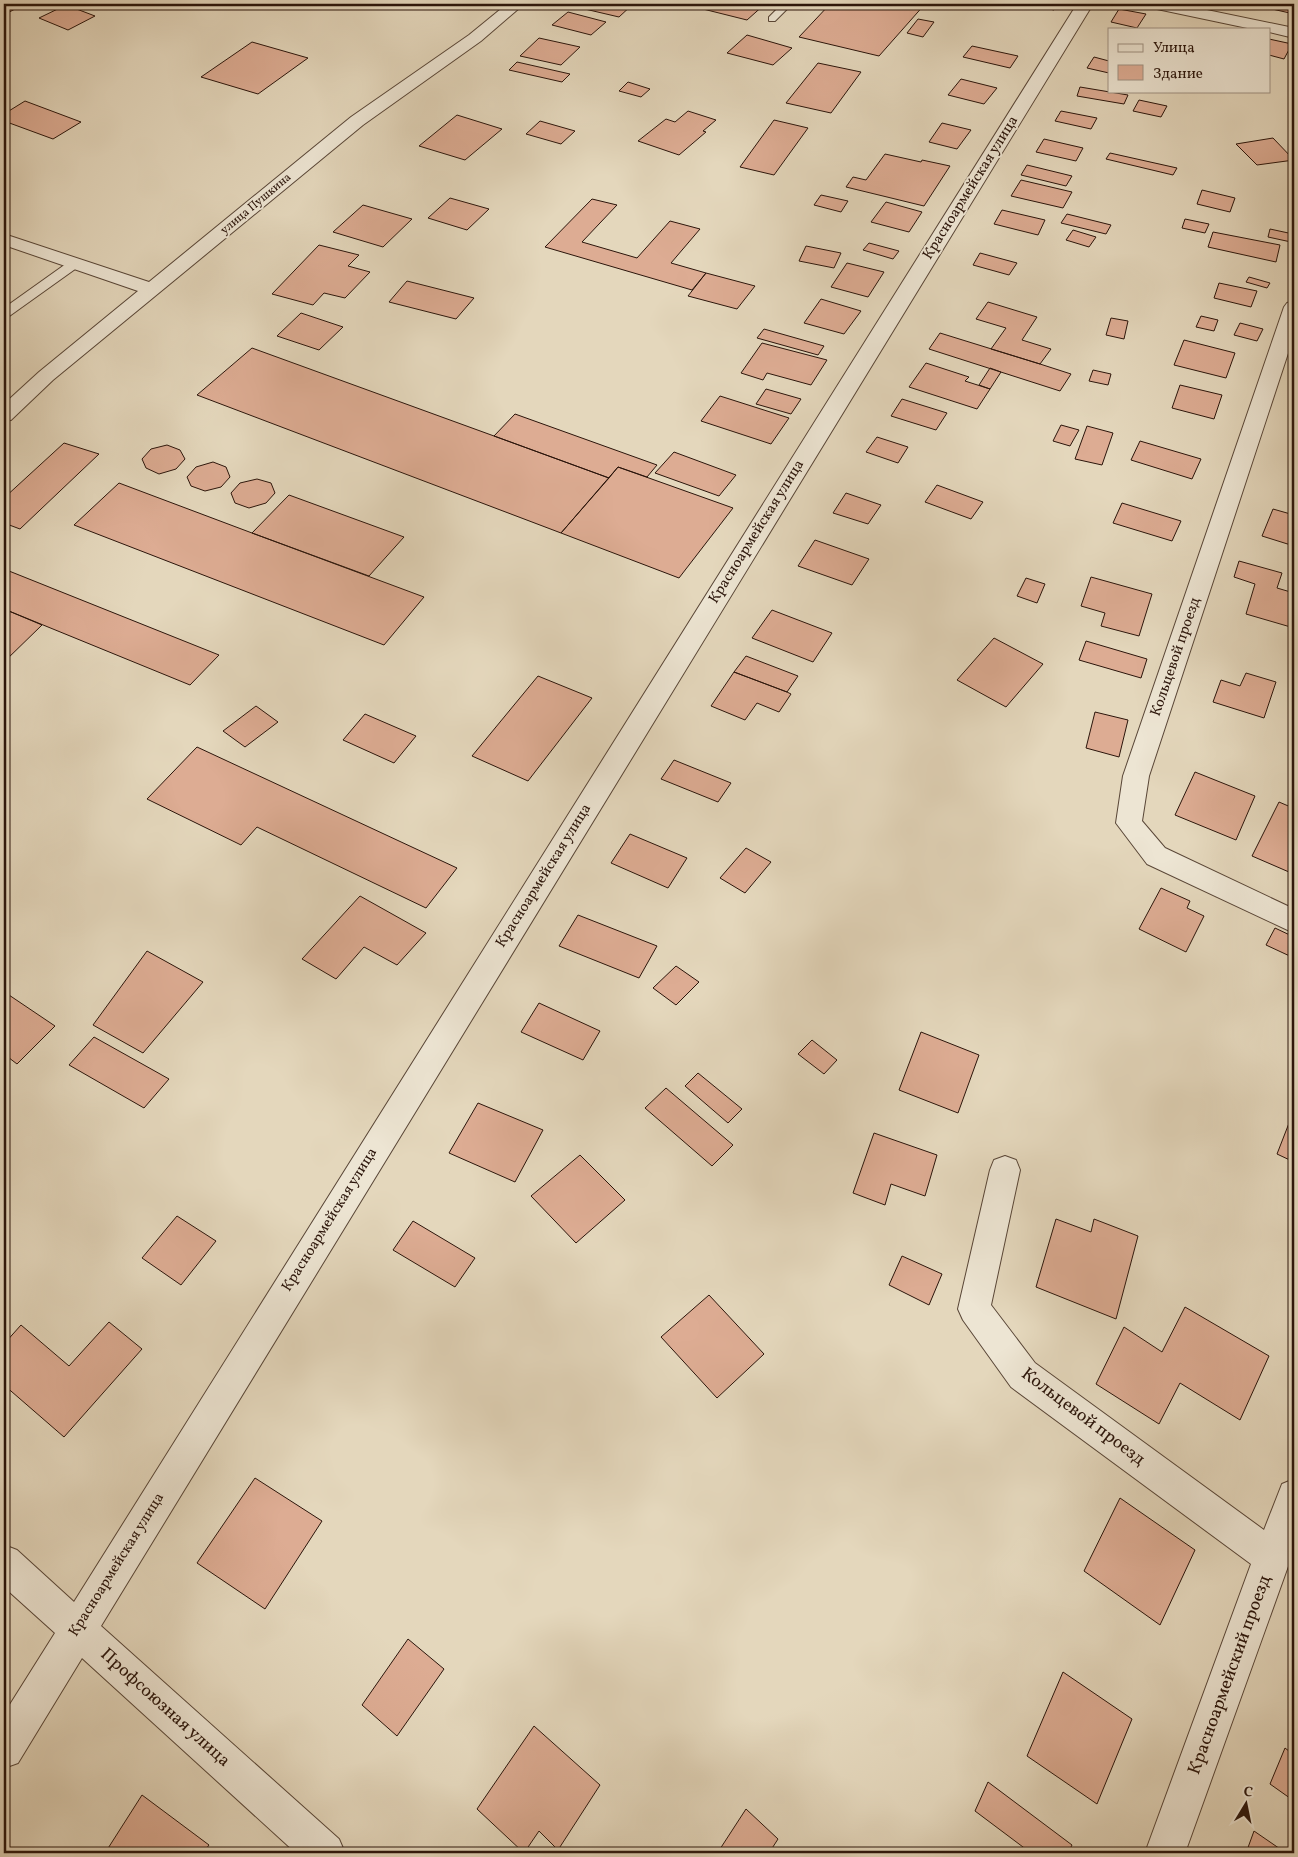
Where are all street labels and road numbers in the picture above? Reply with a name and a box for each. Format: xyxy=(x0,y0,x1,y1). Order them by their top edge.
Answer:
street label: Красноармейская улица xyxy=(918,112,1024,264)
street label: улица Пушкина xyxy=(217,170,295,238)
street label: Красноармейская улица xyxy=(704,456,810,608)
street label: Кольцевой проезд xyxy=(1146,594,1206,719)
street label: Красноармейская улица xyxy=(491,800,597,952)
street label: Красноармейская улица xyxy=(277,1144,383,1296)
street label: Кольцевой проезд xyxy=(1016,1362,1150,1472)
street label: Красноармейская улица xyxy=(64,1489,170,1641)
street label: Красноармейский проезд xyxy=(1182,1572,1278,1778)
street label: Профсоюзная улица xyxy=(94,1643,236,1773)

